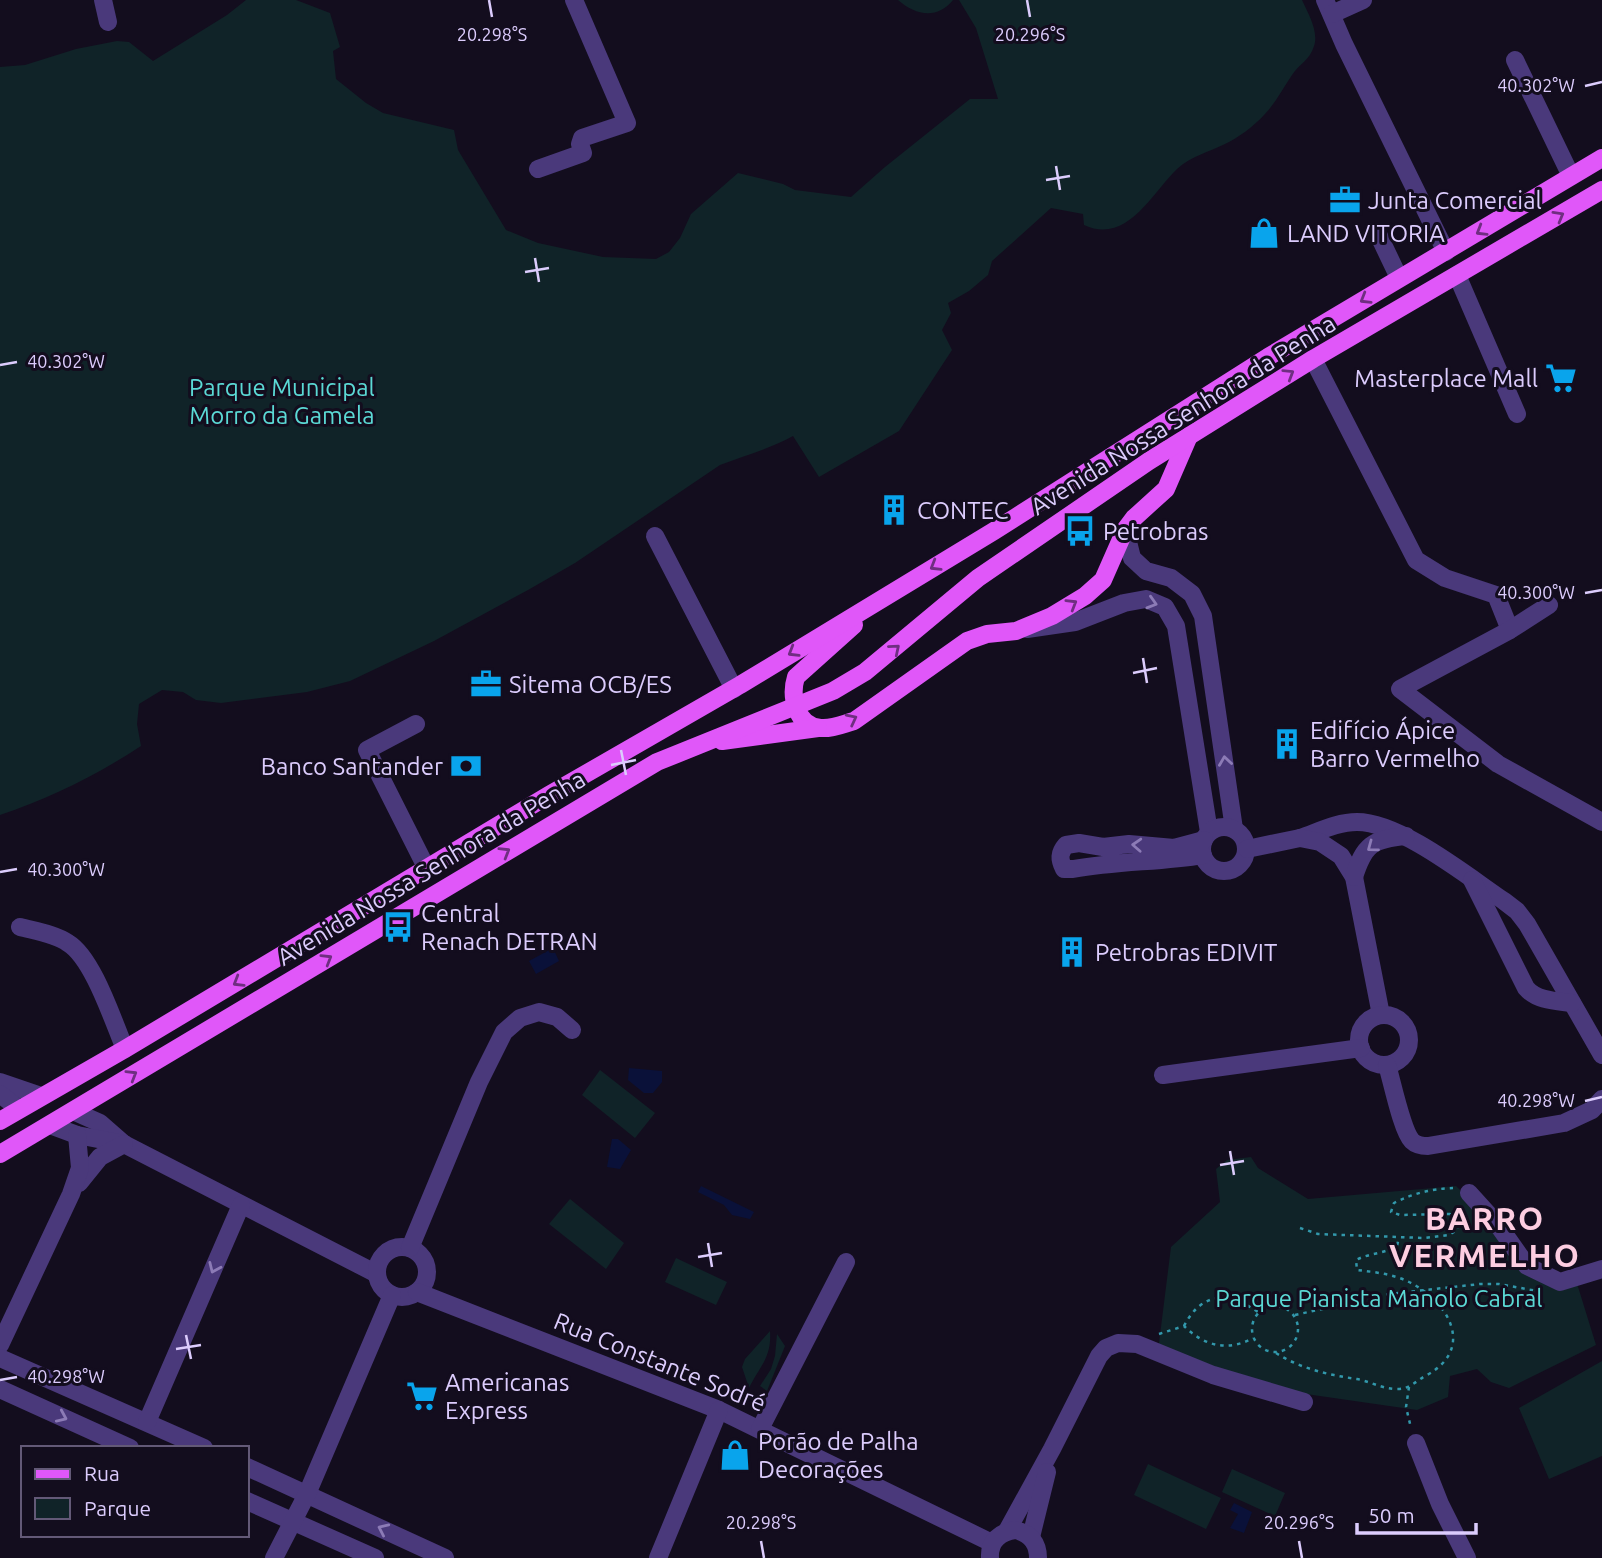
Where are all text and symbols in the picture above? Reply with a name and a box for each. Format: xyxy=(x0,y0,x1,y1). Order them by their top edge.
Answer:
text: 20.298°S xyxy=(457,24,527,44)
text: 20.296°S xyxy=(995,24,1065,44)
text: 40.302°W xyxy=(1497,75,1575,95)
office icon: Junta Comercial xyxy=(1328,183,1362,217)
place label: Junta Comercial xyxy=(1368,187,1542,214)
one-way arrow xyxy=(1551,211,1564,224)
shop icon: LAND VITORIA xyxy=(1247,216,1281,250)
place label: LAND VITORIA xyxy=(1287,220,1445,247)
one-way arrow xyxy=(1476,223,1489,236)
one-way arrow xyxy=(1360,290,1373,303)
street label: Avenida Nossa Senhora da Penha xyxy=(1026,310,1340,520)
text: 40.302°W xyxy=(27,351,105,371)
supermarket icon: Masterplace Mall xyxy=(1544,361,1578,395)
place label: Masterplace Mall xyxy=(1354,365,1538,392)
one-way arrow xyxy=(1281,370,1294,383)
park label: Parque Municipal Morro da Gamela xyxy=(189,374,375,429)
building icon: CONTEC xyxy=(877,493,911,527)
place label: CONTEC xyxy=(917,497,1009,524)
bus stop icon: Petrobras xyxy=(1063,514,1097,548)
place label: Petrobras xyxy=(1103,518,1209,545)
one-way arrow xyxy=(930,558,943,571)
text: 40.300°W xyxy=(1497,582,1575,602)
one-way arrow xyxy=(1146,595,1158,610)
one-way arrow xyxy=(1065,599,1078,612)
one-way arrow xyxy=(788,644,801,657)
one-way arrow xyxy=(888,644,900,657)
office icon: Sitema OCB/ES xyxy=(469,667,503,701)
place label: Sitema OCB/ES xyxy=(509,671,672,698)
one-way arrow xyxy=(845,714,858,728)
place label: Edifício Ápice Barro Vermelho xyxy=(1310,716,1480,772)
building icon: Edifício Ápice Barro Vermelho xyxy=(1270,727,1304,761)
bank icon: Banco Santander xyxy=(449,749,483,783)
place label: Banco Santander xyxy=(261,753,443,780)
one-way arrow xyxy=(1217,755,1232,767)
street label: Avenida Nossa Senhora da Penha xyxy=(272,765,590,971)
one-way arrow xyxy=(1131,838,1142,853)
one-way arrow xyxy=(1367,838,1379,851)
one-way arrow xyxy=(498,847,511,860)
text: 40.300°W xyxy=(27,859,105,879)
place label: Central Renach DETRAN xyxy=(421,900,598,955)
bus stop icon: Central Renach DETRAN xyxy=(381,910,415,944)
building icon: Petrobras EDIVIT xyxy=(1055,935,1089,969)
place label: Petrobras EDIVIT xyxy=(1095,939,1277,966)
one-way arrow xyxy=(320,954,333,967)
one-way arrow xyxy=(233,973,246,986)
one-way arrow xyxy=(124,1071,137,1084)
text: 40.298°W xyxy=(1497,1090,1575,1110)
district label: BARRO VERMELHO xyxy=(1389,1200,1581,1273)
one-way arrow xyxy=(208,1260,222,1273)
park label: Parque Pianista Manolo Cabral xyxy=(1215,1285,1543,1312)
street label: Rua Constante Sodré xyxy=(550,1307,770,1417)
text: 40.298°W xyxy=(27,1366,105,1386)
place label: Americanas Express xyxy=(445,1369,569,1424)
supermarket icon: Americanas Express xyxy=(405,1379,439,1413)
one-way arrow xyxy=(55,1409,67,1423)
place label: Porão de Palha Decorações xyxy=(758,1428,919,1483)
shop icon: Porão de Palha Decorações xyxy=(718,1438,752,1472)
legend xyxy=(21,1446,248,1537)
text: Rua xyxy=(84,1461,120,1485)
scale bar xyxy=(1357,1492,1476,1536)
text: Parque xyxy=(84,1496,151,1520)
text: 50 m xyxy=(1368,1503,1415,1527)
text: 20.298°S xyxy=(726,1512,796,1532)
text: 20.296°S xyxy=(1264,1512,1334,1532)
one-way arrow xyxy=(378,1524,390,1538)

